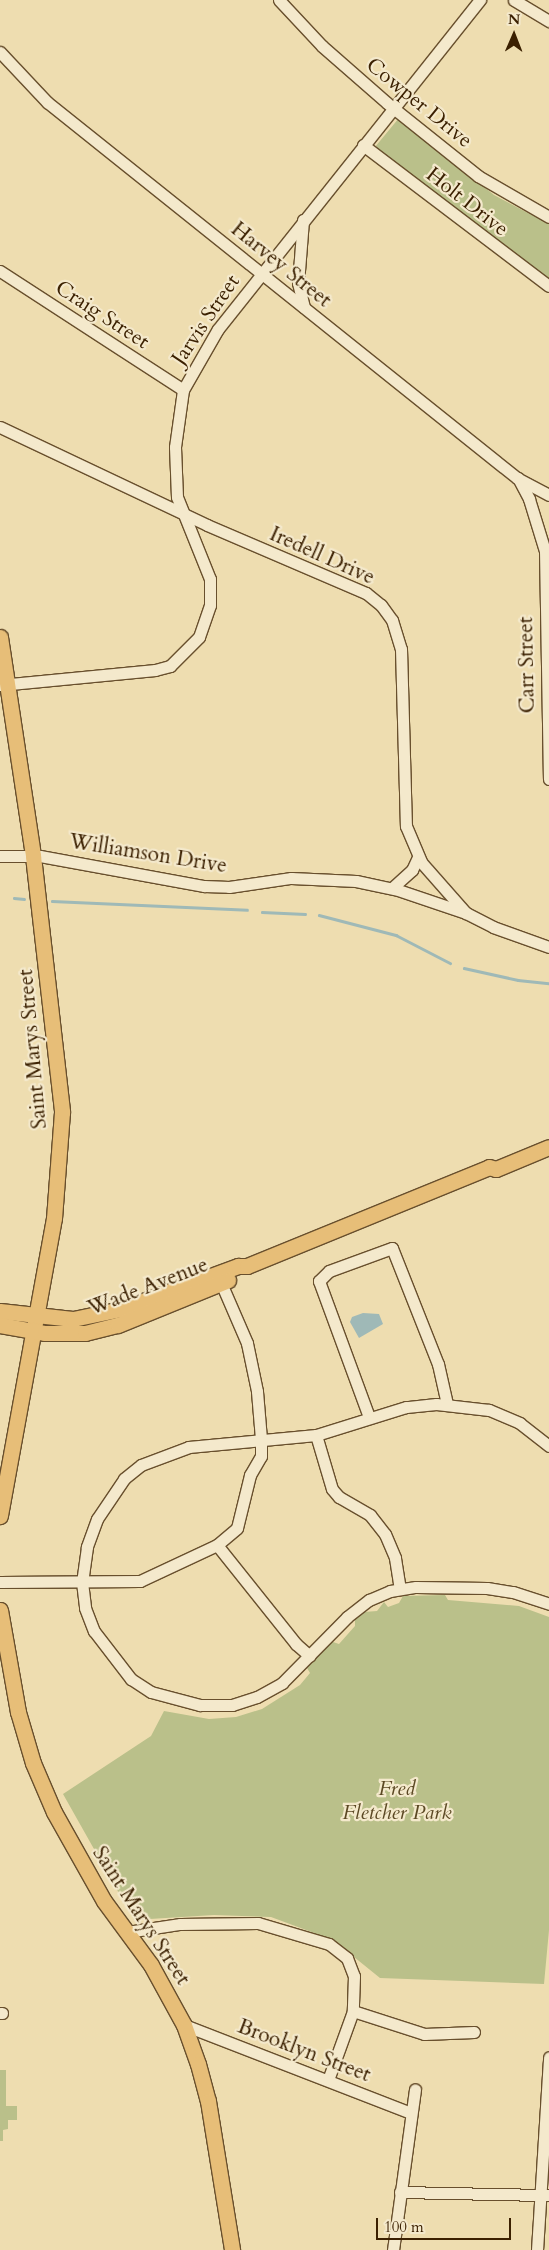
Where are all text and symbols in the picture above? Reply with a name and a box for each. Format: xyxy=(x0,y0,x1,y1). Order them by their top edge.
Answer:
north arrow xyxy=(489,10,539,60)
text: N xyxy=(508,10,521,29)
street label: Cowper Drive xyxy=(361,53,477,153)
street label: Holt Drive xyxy=(421,162,513,242)
street label: Harvey Street xyxy=(226,217,336,313)
street label: Jarvis Street xyxy=(167,270,245,370)
street label: Craig Street xyxy=(50,275,154,355)
street label: Iredell Drive xyxy=(266,522,378,590)
street label: Carr Street xyxy=(514,616,540,714)
street label: Williamson Drive xyxy=(67,829,229,879)
street label: Saint Marys Street xyxy=(13,968,53,1130)
street label: Wade Avenue xyxy=(84,1253,212,1321)
park label: Fred Fletcher Park xyxy=(342,1776,452,1826)
street label: Saint Marys Street xyxy=(87,1842,195,1990)
street label: Brooklyn Street xyxy=(234,2014,374,2088)
scale bar xyxy=(379,2208,514,2240)
text: 100 m xyxy=(384,2217,424,2237)

